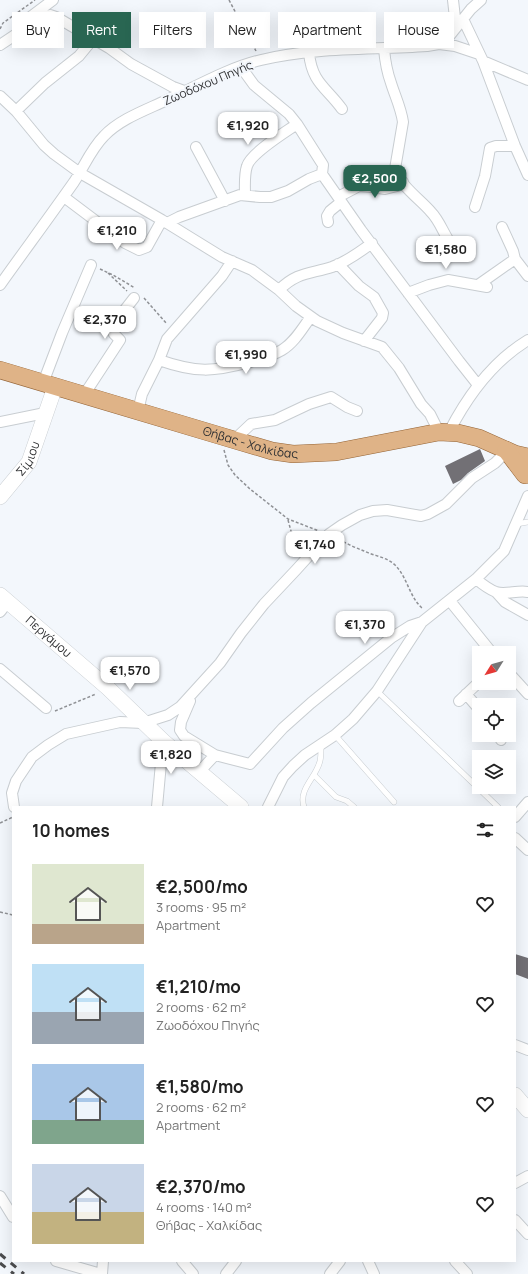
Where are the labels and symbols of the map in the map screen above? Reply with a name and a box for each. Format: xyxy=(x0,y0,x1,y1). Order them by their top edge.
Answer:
street label: Ζωοδόχου Πηγής xyxy=(160,56,255,109)
pin: €1,920 xyxy=(215,112,281,146)
pin: €2,500 xyxy=(342,165,408,199)
pin: €1,210 xyxy=(84,217,150,251)
pin: €1,580 xyxy=(413,236,479,270)
pin: €2,370 xyxy=(72,306,138,340)
pin: €1,990 xyxy=(213,341,279,375)
street label: Θήβας - Χαλκίδας xyxy=(201,422,299,462)
street label: Σίμιου xyxy=(12,439,44,480)
pin: €1,740 xyxy=(282,531,348,565)
pin: €1,370 xyxy=(332,611,398,645)
street label: Περγάμου xyxy=(22,612,76,661)
north arrow xyxy=(472,646,516,690)
pin: €1,570 xyxy=(97,657,163,691)
pin: €1,820 xyxy=(138,741,204,775)

